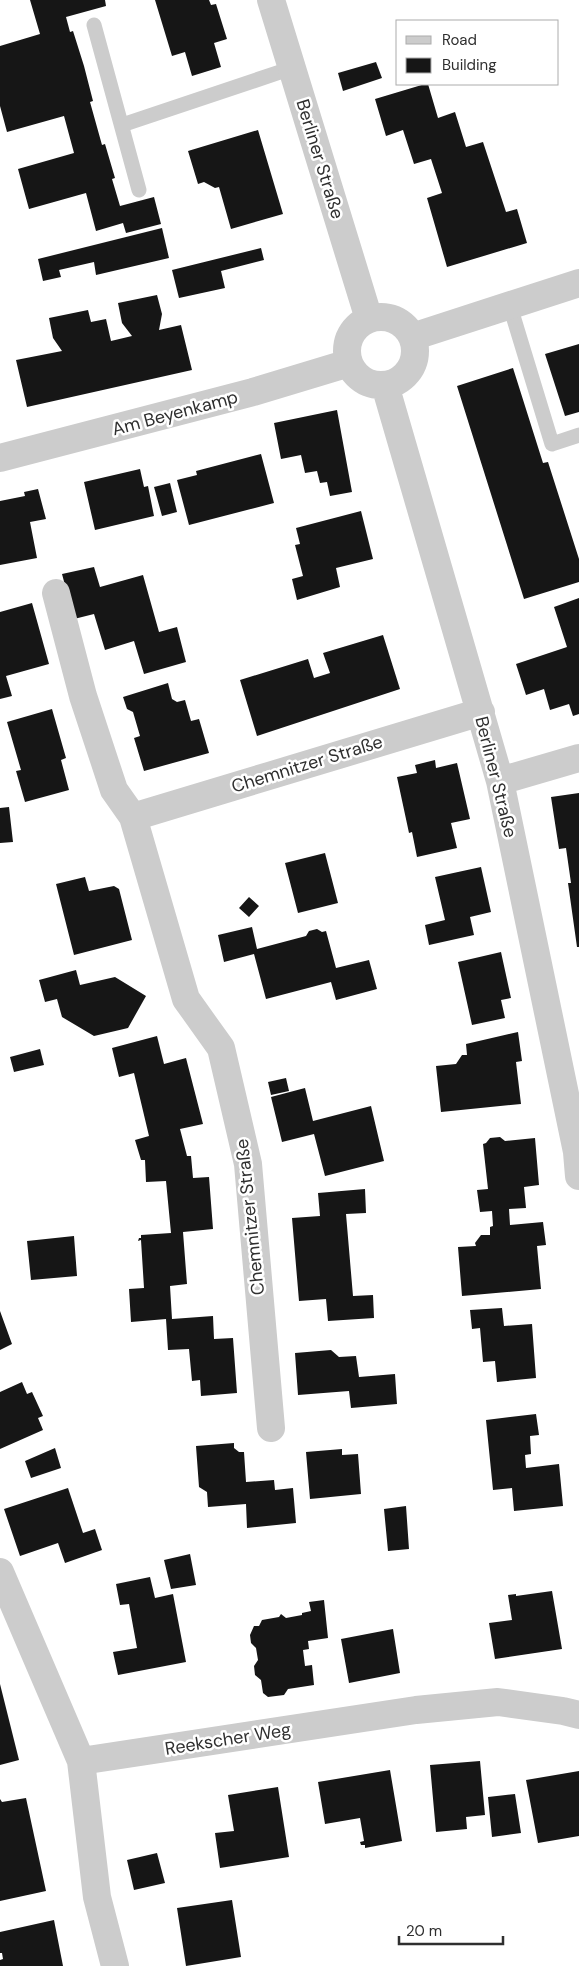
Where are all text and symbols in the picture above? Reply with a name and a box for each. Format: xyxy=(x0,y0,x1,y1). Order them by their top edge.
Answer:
legend xyxy=(396,20,559,85)
text: Road xyxy=(442,30,477,50)
text: Building xyxy=(442,55,497,75)
street label: Berliner Straße xyxy=(290,96,350,222)
street label: Am Beyenkamp xyxy=(109,385,241,441)
street label: Berliner Straße xyxy=(469,714,523,840)
street label: Chemnitzer Straße xyxy=(228,730,386,798)
street label: Chemnitzer Straße xyxy=(230,1138,270,1296)
street label: Reekscher Weg xyxy=(163,1717,293,1761)
scale bar xyxy=(399,1914,503,1946)
text: 20 m xyxy=(406,1921,442,1941)

